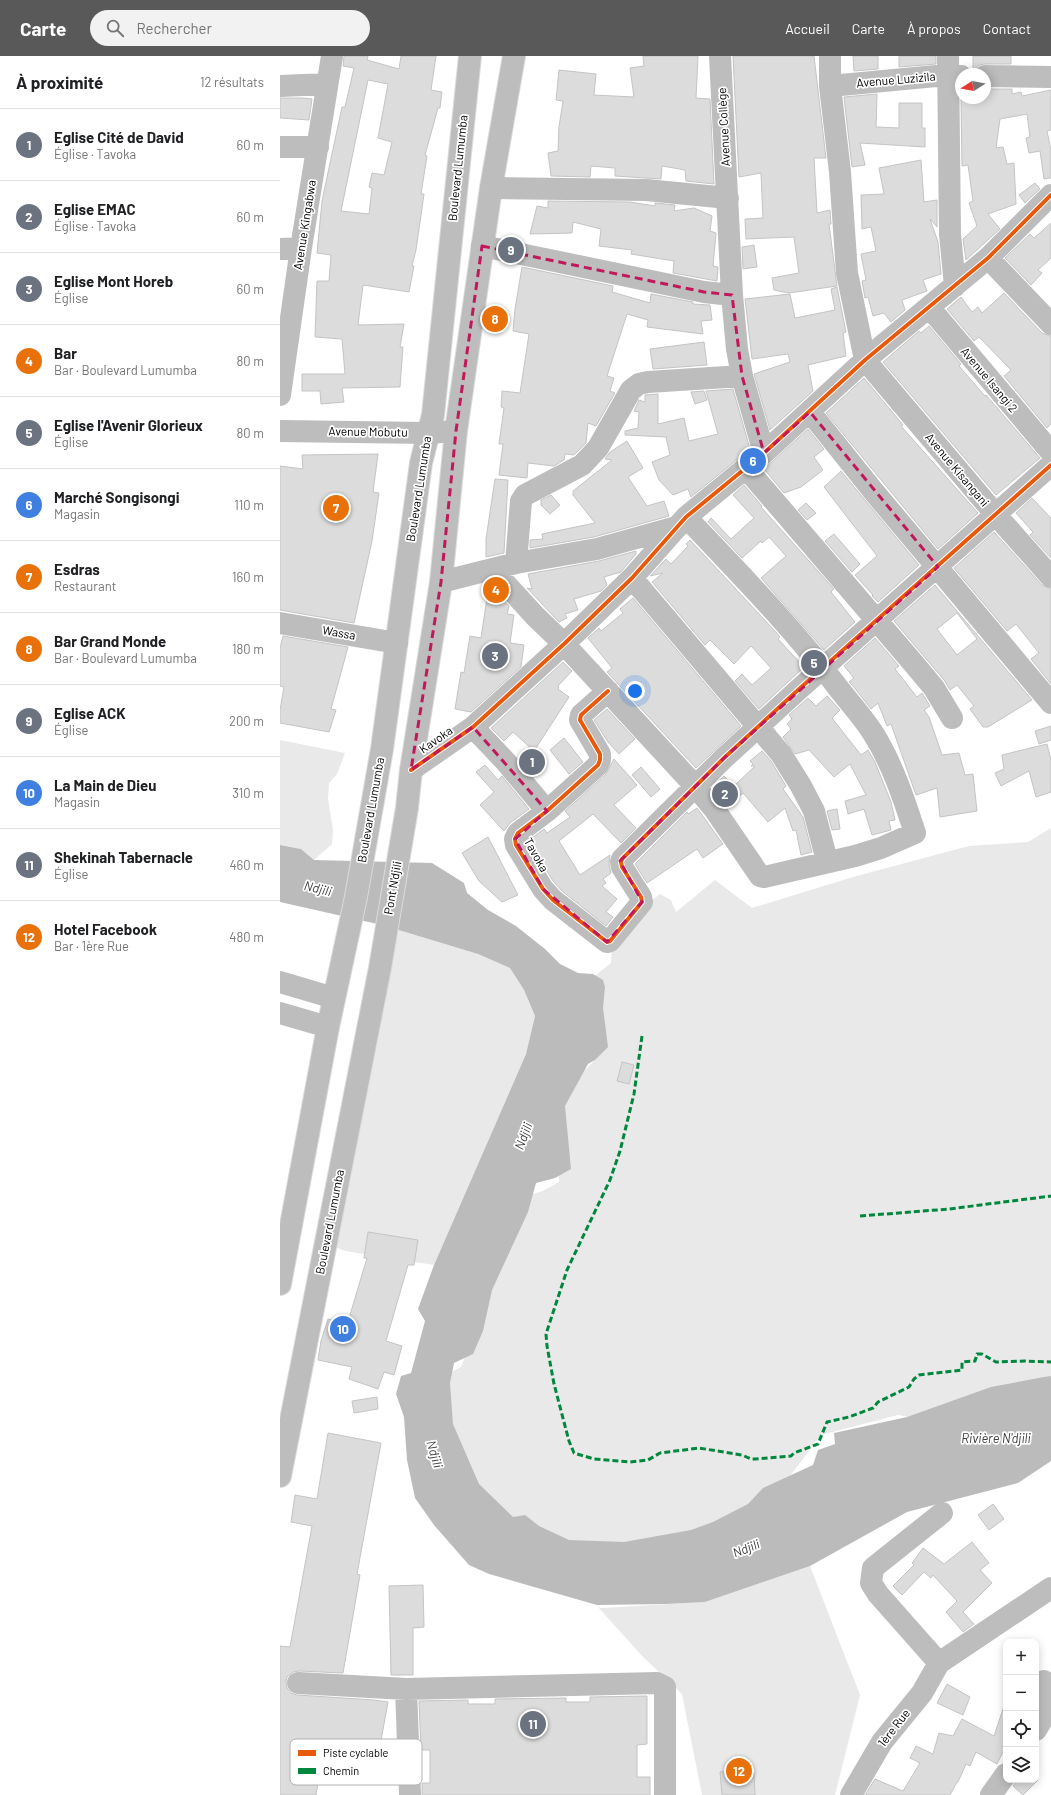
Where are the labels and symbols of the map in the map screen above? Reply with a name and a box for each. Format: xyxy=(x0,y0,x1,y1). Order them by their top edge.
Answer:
north arrow xyxy=(955,68,991,104)
street label: Avenue Luzizila xyxy=(856,69,936,89)
street label: Avenue Collège xyxy=(714,87,732,167)
street label: Boulevard Lumumba xyxy=(444,114,470,222)
street label: Avenue Kingabwa xyxy=(290,179,318,271)
pin: 9 xyxy=(498,235,524,265)
pin: 8 xyxy=(482,304,508,334)
street label: Avenue Isangi 2 xyxy=(959,344,1021,415)
street label: Avenue Mobutu xyxy=(328,423,408,439)
street label: Avenue Kisangani xyxy=(923,430,993,509)
street label: Boulevard Lumumba xyxy=(403,435,433,543)
pin: 6 xyxy=(740,446,766,476)
pin: 7 xyxy=(323,493,349,523)
pin: 4 xyxy=(483,575,509,605)
street label: Wassa xyxy=(321,622,357,642)
pin: 3 xyxy=(482,641,508,671)
pin: 5 xyxy=(801,648,827,678)
your location xyxy=(625,681,645,701)
street label: Kavoka xyxy=(416,723,455,756)
pin: 1 xyxy=(519,747,545,777)
street label: Boulevard Lumumba xyxy=(354,756,386,864)
pin: 2 xyxy=(712,779,738,809)
street label: Tavoka xyxy=(522,835,552,874)
street label: Pont N'djili xyxy=(380,860,404,916)
water label: Ndjili xyxy=(303,877,334,899)
water label: Ndjili xyxy=(511,1119,536,1152)
street label: Boulevard Lumumba xyxy=(312,1168,346,1276)
pin: 10 xyxy=(330,1314,356,1344)
water label: Rivière N'djili xyxy=(961,1430,1032,1446)
water label: Ndjili xyxy=(423,1438,447,1470)
water label: Ndjili xyxy=(730,1535,763,1561)
street label: 1ère Rue xyxy=(874,1706,912,1749)
pin: 11 xyxy=(520,1709,546,1739)
legend xyxy=(290,1739,422,1785)
text: Piste cyclable xyxy=(323,1746,388,1759)
pin: 12 xyxy=(726,1756,752,1786)
text: Chemin xyxy=(323,1764,359,1777)

